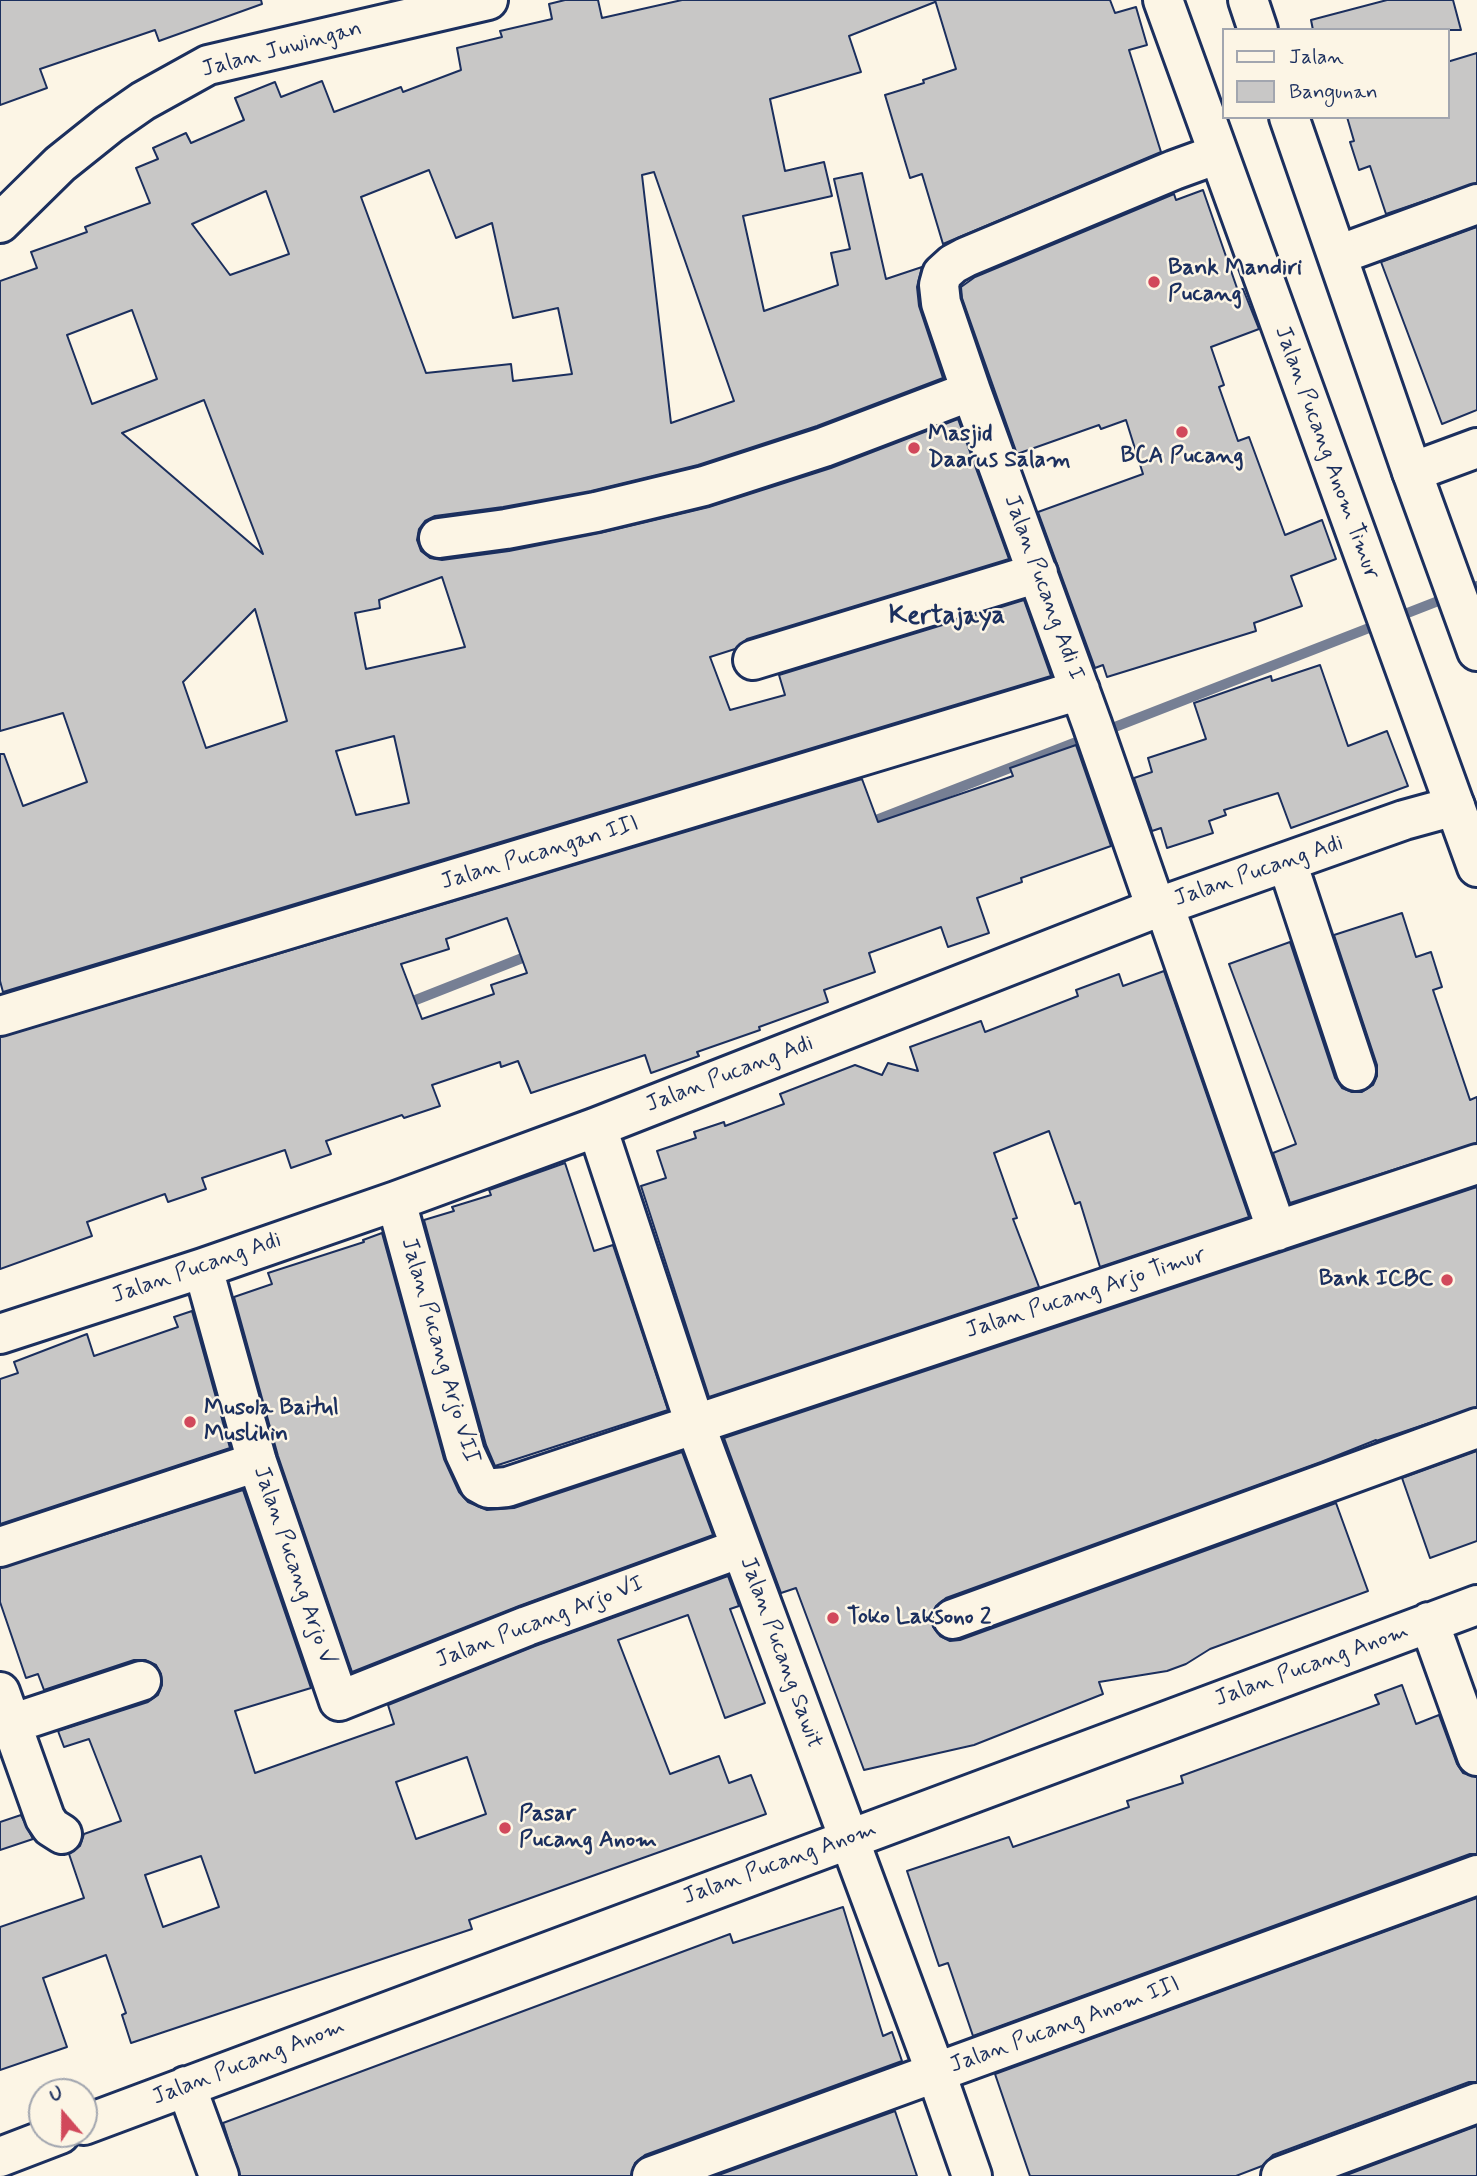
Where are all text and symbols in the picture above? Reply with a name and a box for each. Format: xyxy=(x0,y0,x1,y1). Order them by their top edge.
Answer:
street label: Jalan Juwingan xyxy=(199,15,365,85)
legend xyxy=(1222,28,1449,119)
text: Jalan xyxy=(1289,43,1344,71)
text: Bangunan xyxy=(1289,78,1378,106)
place label: Bank Mandiri Pucang xyxy=(1168,255,1302,309)
marker: Bank Mandiri Pucang xyxy=(1146,274,1162,290)
street label: Jalan Pucang Anom Timur xyxy=(1267,323,1385,583)
place label: Masjid Daarus Salam xyxy=(928,421,1071,475)
marker: BCA Pucang xyxy=(1174,424,1190,440)
marker: Masjid Daarus Salam xyxy=(906,440,922,456)
place label: BCA Pucang xyxy=(1120,443,1244,471)
street label: Jalan Pucang Adi I xyxy=(997,491,1089,685)
district label: Kertajaya xyxy=(889,602,1005,634)
street label: Jalan Pucangan III xyxy=(438,811,642,897)
street label: Jalan Pucang Adi xyxy=(1171,830,1347,914)
street label: Jalan Pucang Adi xyxy=(642,1030,818,1120)
street label: Jalan Pucang Adi xyxy=(109,1227,285,1311)
street label: Jalan Pucang Arjo VII xyxy=(394,1235,484,1467)
street label: Jalan Pucang Arjo Timur xyxy=(962,1242,1210,1346)
place label: Bank ICBC xyxy=(1319,1266,1433,1294)
marker: Bank ICBC xyxy=(1439,1272,1455,1288)
place label: Musola Baitul Muslihin xyxy=(204,1395,339,1449)
marker: Musola Baitul Muslihin xyxy=(182,1414,198,1430)
street label: Jalan Pucang Arjo V xyxy=(246,1463,340,1669)
street label: Jalan Pucang Sawit xyxy=(732,1553,828,1753)
street label: Jalan Pucang Arjo VI xyxy=(432,1571,648,1675)
place label: Toko Laksono 2 xyxy=(847,1604,991,1632)
marker: Toko Laksono 2 xyxy=(825,1610,841,1626)
street label: Jalan Pucang Anom xyxy=(1211,1618,1413,1714)
place label: Pasar Pucang Anom xyxy=(519,1801,657,1855)
street label: Jalan Pucang Anom xyxy=(679,1816,881,1912)
marker: Pasar Pucang Anom xyxy=(497,1820,513,1836)
street label: Jalan Pucang Anom III xyxy=(946,1972,1184,2080)
street label: Jalan Pucang Anom xyxy=(149,2014,349,2112)
north arrow xyxy=(28,2078,98,2148)
text: U xyxy=(46,2081,66,2109)

